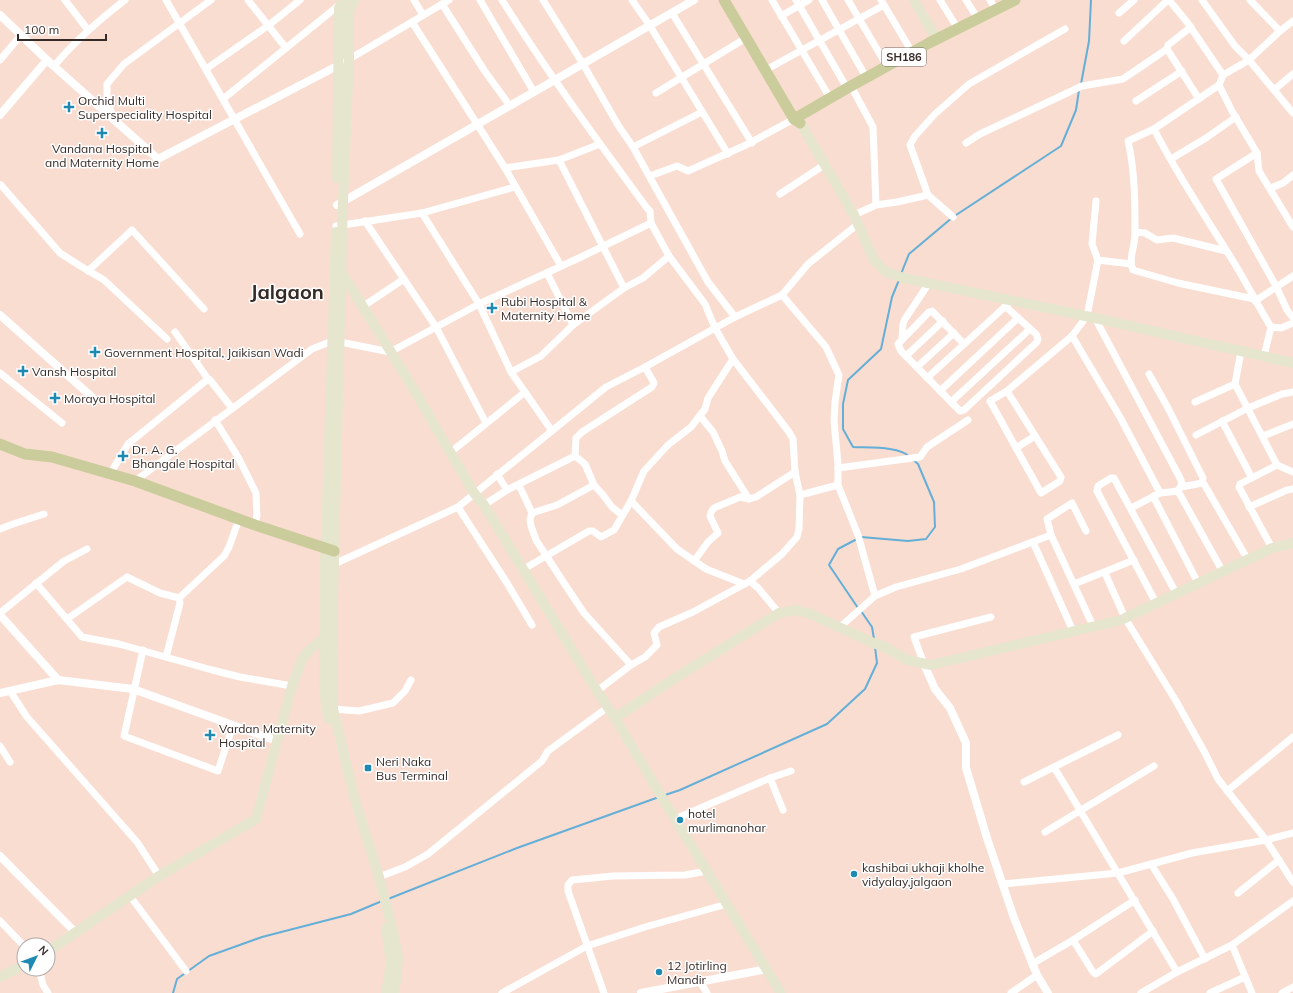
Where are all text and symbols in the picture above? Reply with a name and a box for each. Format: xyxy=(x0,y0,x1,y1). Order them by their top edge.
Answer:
scale bar xyxy=(18,16,106,42)
text: 100 m xyxy=(24,22,59,37)
road number: SH186 xyxy=(882,48,926,66)
place label: Orchid Multi Superspeciality Hospital xyxy=(78,93,212,122)
marker: Orchid Multi Superspeciality Hospital xyxy=(63,101,75,113)
marker: Vandana Hospital and Maternity Home xyxy=(96,127,108,139)
place label: Vandana Hospital and Maternity Home xyxy=(45,141,159,170)
district label: Jalgaon xyxy=(250,279,324,304)
place label: Rubi Hospital & Maternity Home xyxy=(501,294,590,323)
marker: Rubi Hospital & Maternity Home xyxy=(486,302,498,314)
place label: Government Hospital, Jaikisan Wadi xyxy=(104,345,304,360)
marker: Government Hospital, Jaikisan Wadi xyxy=(89,346,101,358)
place label: Vansh Hospital xyxy=(32,364,116,379)
marker: Vansh Hospital xyxy=(17,365,29,377)
place label: Moraya Hospital xyxy=(64,391,155,406)
marker: Moraya Hospital xyxy=(49,392,61,404)
place label: Dr. A. G. Bhangale Hospital xyxy=(132,442,235,471)
marker: Dr. A. G. Bhangale Hospital xyxy=(117,450,129,462)
place label: Vardan Maternity Hospital xyxy=(219,721,316,750)
marker: Vardan Maternity Hospital xyxy=(204,729,216,741)
place label: Neri Naka Bus Terminal xyxy=(376,754,448,783)
marker: Neri Naka Bus Terminal xyxy=(363,763,373,773)
place label: hotel murlimanohar xyxy=(688,806,766,835)
marker: hotel murlimanohar xyxy=(675,815,685,825)
place label: kashibai ukhaji kholhe vidyalay,jalgaon xyxy=(862,860,984,889)
marker: kashibai ukhaji kholhe vidyalay,jalgaon xyxy=(849,869,859,879)
north arrow xyxy=(16,937,56,977)
text: N xyxy=(35,943,51,958)
place label: 12 Jotirling Mandir xyxy=(667,958,727,987)
marker: 12 Jotirling Mandir xyxy=(654,967,664,977)

